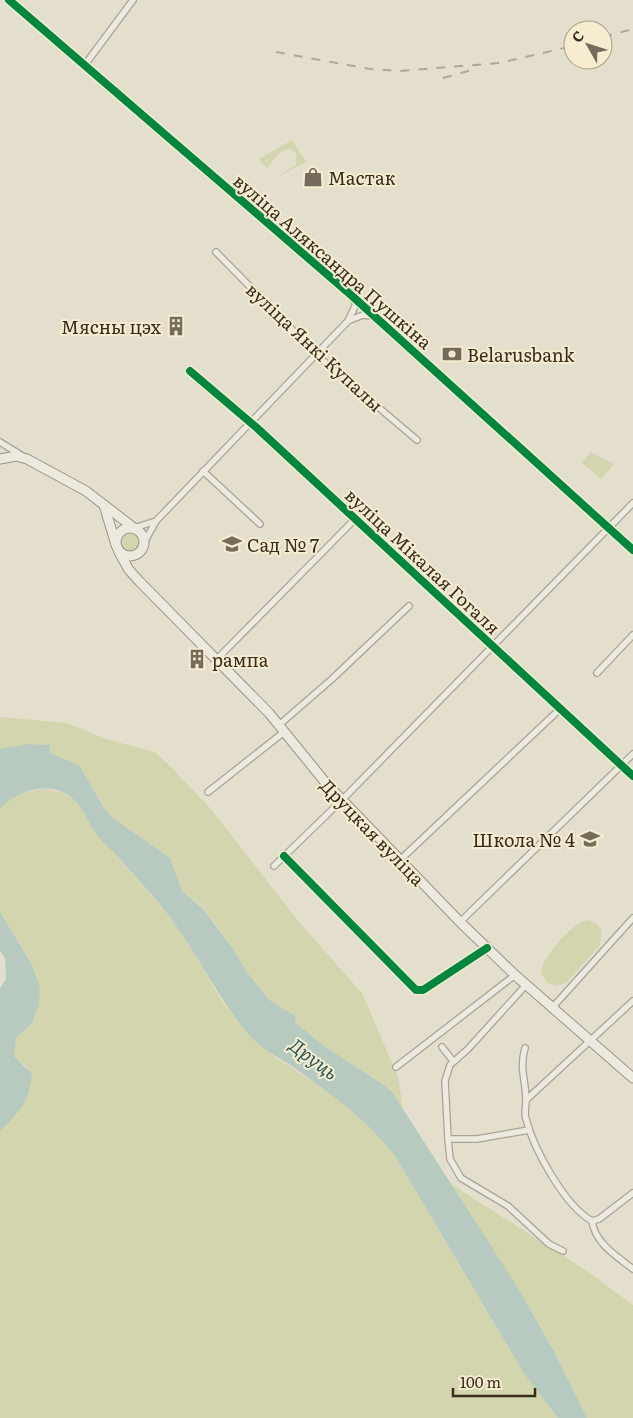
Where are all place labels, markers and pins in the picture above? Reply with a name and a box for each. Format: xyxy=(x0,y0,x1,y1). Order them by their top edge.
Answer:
place label: Мастак xyxy=(328,164,396,191)
shop icon: Мастак xyxy=(302,166,324,188)
place label: Мясны цэх xyxy=(61,313,162,340)
building icon: Мясны цэх xyxy=(165,315,187,337)
place label: Belarusbank xyxy=(467,341,576,368)
bank icon: Belarusbank xyxy=(441,343,463,365)
place label: Сад № 7 xyxy=(247,531,319,558)
school or university icon: Сад № 7 xyxy=(221,533,243,555)
place label: рампа xyxy=(212,646,269,673)
building icon: рампа xyxy=(186,648,208,670)
place label: Школа № 4 xyxy=(473,826,575,853)
school or university icon: Школа № 4 xyxy=(579,828,601,850)

